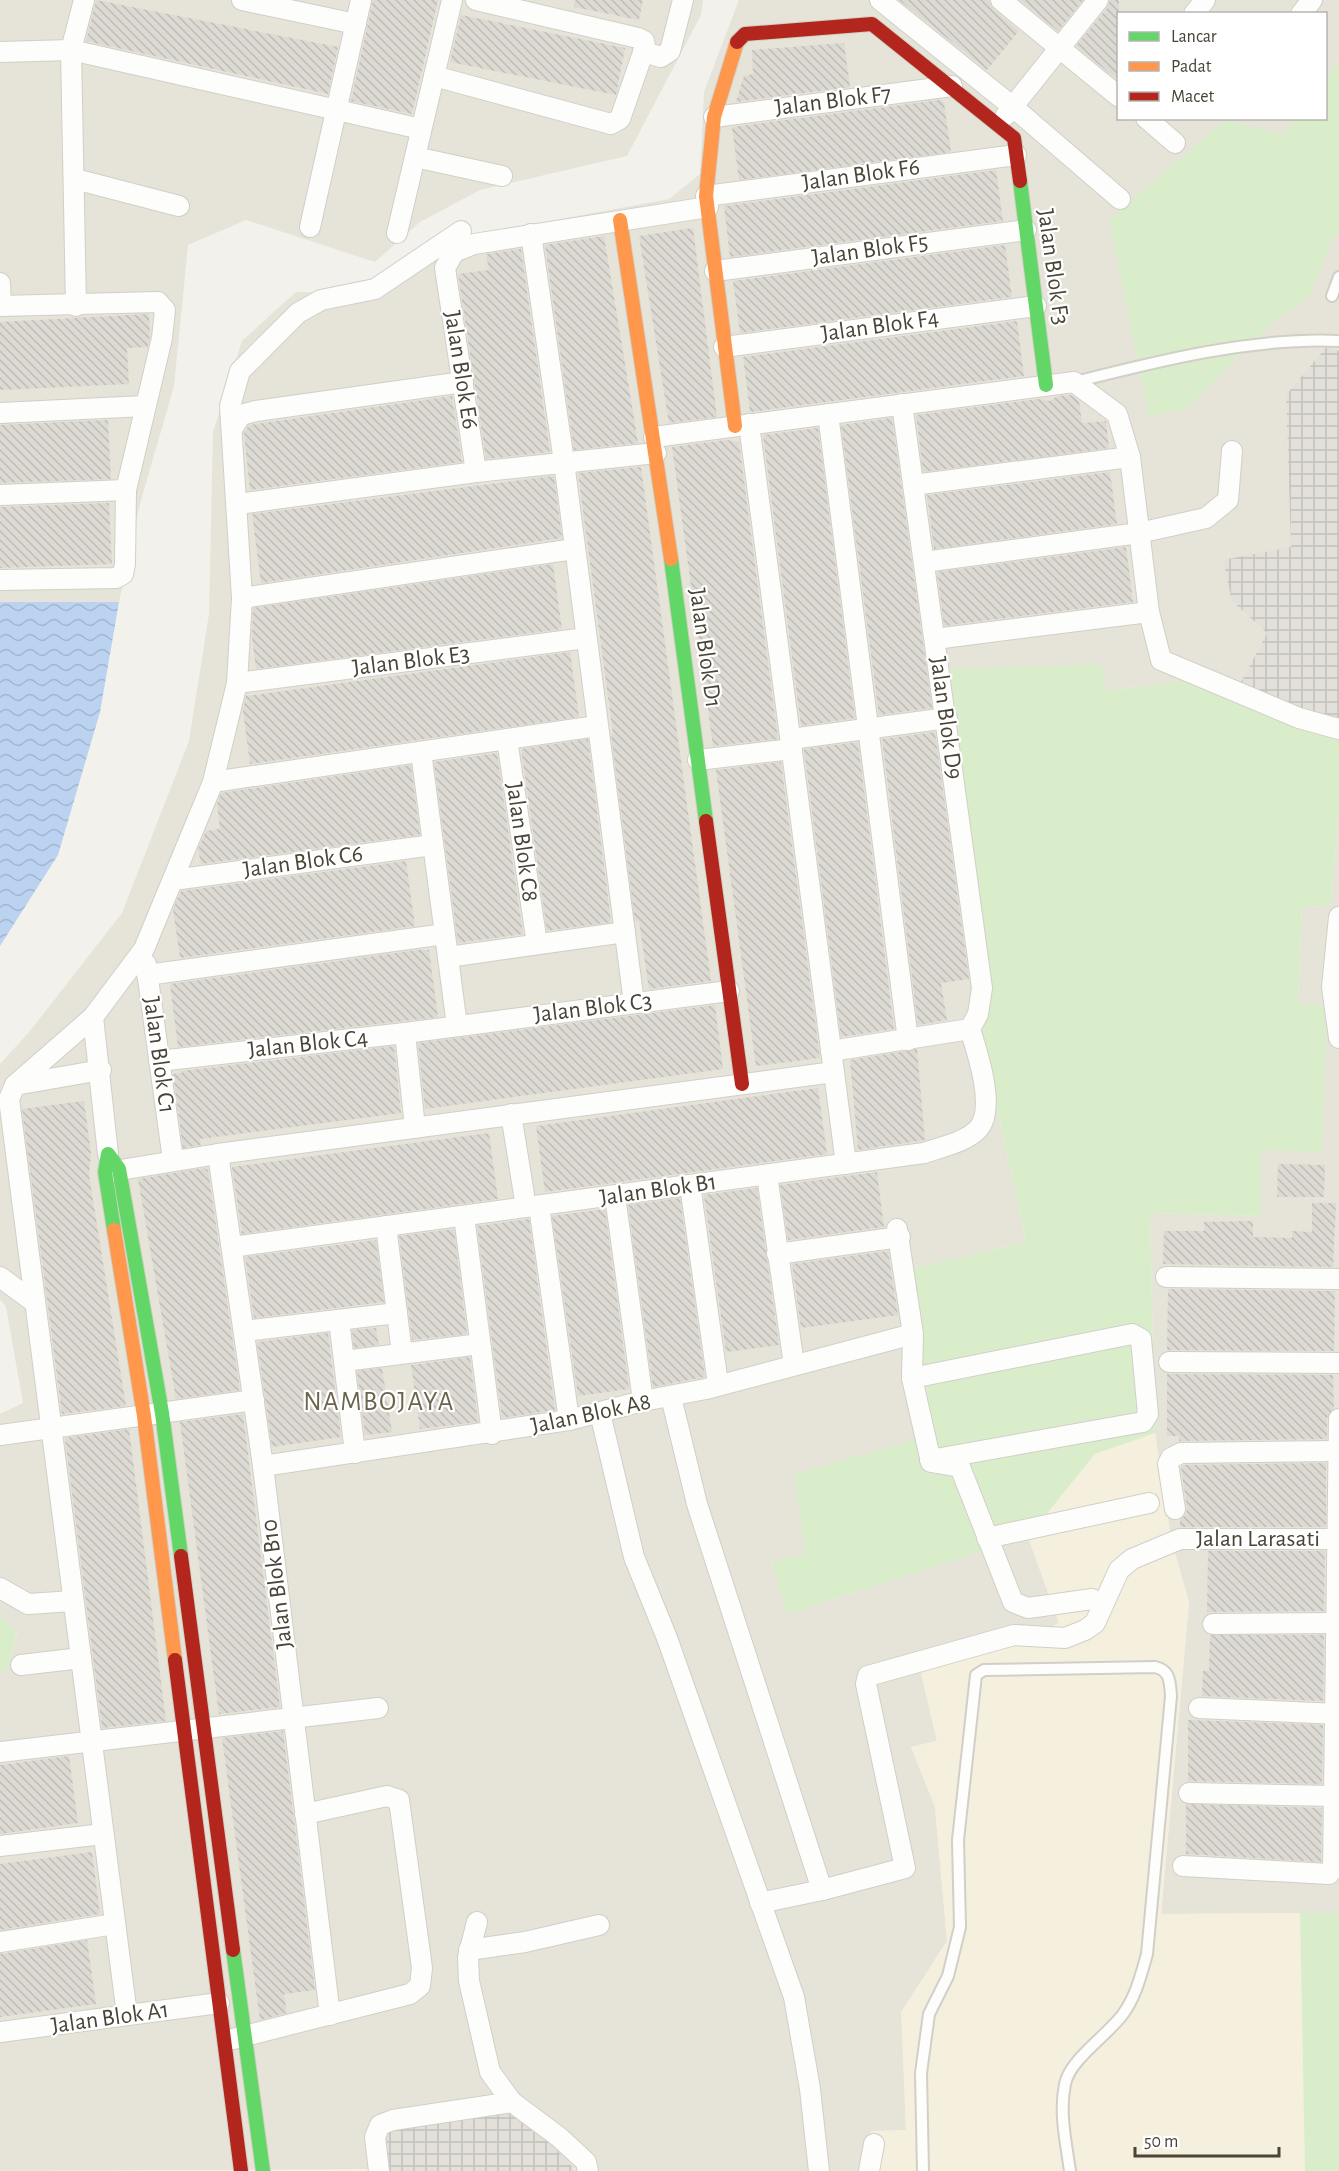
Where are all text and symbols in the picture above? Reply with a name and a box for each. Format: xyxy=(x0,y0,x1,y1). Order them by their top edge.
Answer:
legend xyxy=(1117,12,1327,120)
text: Lancar xyxy=(1171,28,1217,46)
text: Padat xyxy=(1171,58,1212,76)
street label: Jalan Blok F7 xyxy=(773,82,893,120)
text: Macet xyxy=(1171,88,1215,106)
street label: Jalan Blok F6 xyxy=(801,155,921,195)
street label: Jalan Blok F3 xyxy=(1033,207,1073,327)
street label: Jalan Blok F5 xyxy=(810,230,930,270)
street label: Jalan Blok F4 xyxy=(820,306,940,346)
street label: Jalan Blok E6 xyxy=(440,309,482,431)
street label: Jalan Blok D1 xyxy=(685,587,725,709)
street label: Jalan Blok E3 xyxy=(351,642,471,680)
street label: Jalan Blok D9 xyxy=(926,655,966,781)
street label: Jalan Blok C8 xyxy=(502,781,542,903)
street label: Jalan Blok C6 xyxy=(242,842,364,882)
street label: Jalan Blok C3 xyxy=(532,989,654,1027)
street label: Jalan Blok C1 xyxy=(139,995,179,1115)
street label: Jalan Blok C4 xyxy=(247,1026,369,1062)
street label: Jalan Blok B1 xyxy=(598,1170,718,1210)
district label: NAMBOJAYA xyxy=(303,1388,455,1415)
street label: Jalan Blok A8 xyxy=(529,1390,653,1438)
street label: Jalan Blok B10 xyxy=(257,1518,297,1650)
street label: Jalan Larasati xyxy=(1196,1527,1320,1551)
street label: Jalan Blok A1 xyxy=(50,1998,170,2038)
scale bar xyxy=(1135,2120,1279,2158)
text: 50 m xyxy=(1144,2133,1178,2151)

